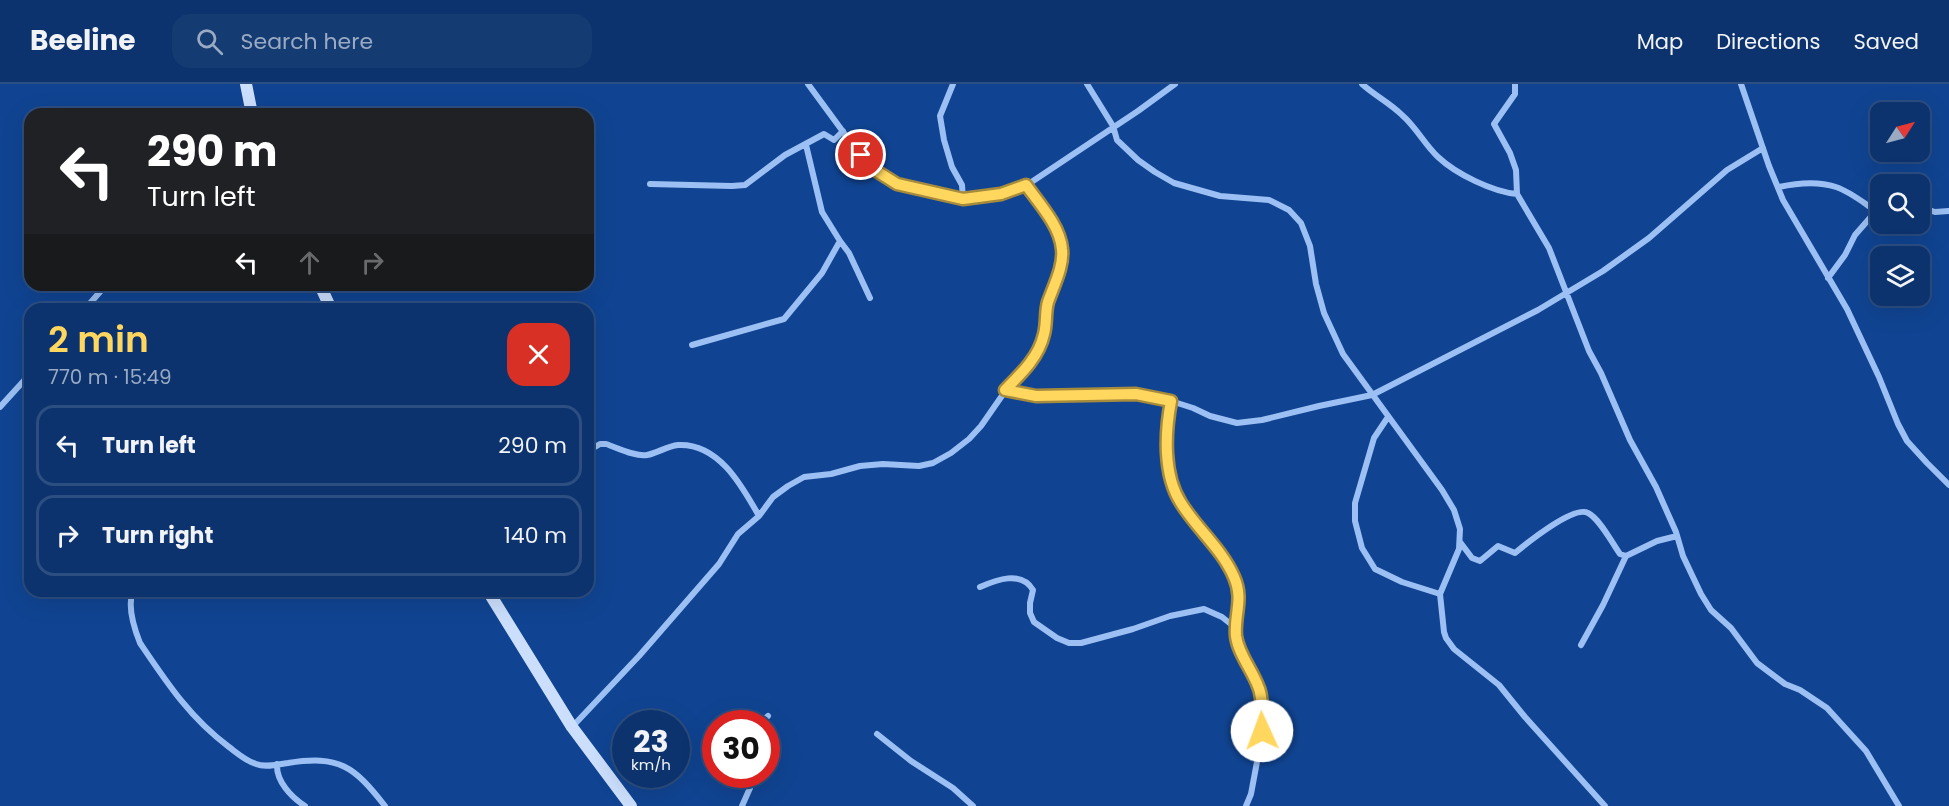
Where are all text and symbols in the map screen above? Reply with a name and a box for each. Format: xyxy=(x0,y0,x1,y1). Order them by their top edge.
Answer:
search box xyxy=(172,14,592,68)
text: Beeline xyxy=(30,21,136,60)
icon: search xyxy=(193,25,226,58)
text: Search here xyxy=(241,26,373,57)
text: Map xyxy=(1637,27,1683,56)
text: Directions xyxy=(1716,27,1820,56)
text: Saved xyxy=(1853,27,1919,56)
north arrow xyxy=(1870,102,1930,162)
map controls xyxy=(1870,102,1930,306)
text: 290 m xyxy=(147,122,278,181)
pin xyxy=(835,129,886,180)
icon: left xyxy=(48,132,126,210)
icon: arrive xyxy=(844,138,877,171)
button: search xyxy=(1870,174,1930,234)
text: Turn left xyxy=(147,178,256,215)
icon: left xyxy=(230,246,263,279)
icon: ahead xyxy=(293,246,326,279)
icon: right xyxy=(356,246,389,279)
button: layers xyxy=(1870,246,1930,306)
text: 2 min xyxy=(48,314,149,365)
button: close xyxy=(507,323,570,386)
text: 770 m · 15:49 xyxy=(48,363,172,391)
icon: left xyxy=(51,429,84,462)
text: Turn left xyxy=(102,430,196,461)
text: 290 m xyxy=(498,430,567,461)
icon: right xyxy=(51,519,84,552)
text: Turn right xyxy=(102,520,213,551)
text: 140 m xyxy=(504,520,567,551)
position arrow xyxy=(1230,699,1294,763)
speed limit sign: 30 xyxy=(702,710,780,788)
text: 23 xyxy=(633,720,669,763)
text: km/h xyxy=(631,754,671,775)

